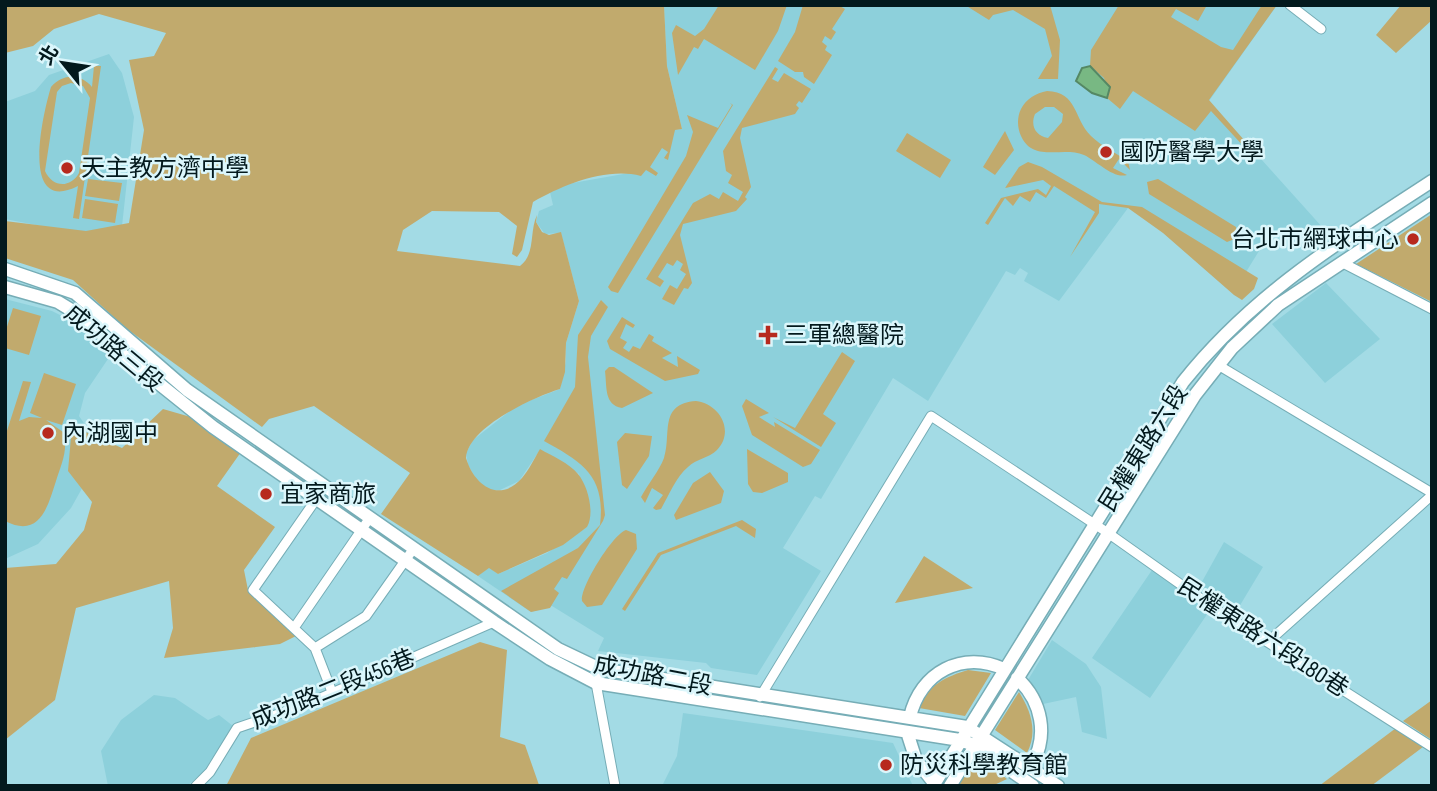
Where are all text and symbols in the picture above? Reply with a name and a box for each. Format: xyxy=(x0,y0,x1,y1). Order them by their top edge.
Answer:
north arrow xyxy=(28,28,98,98)
text: 北 xyxy=(35,41,64,69)
place label: 國防醫學大學 xyxy=(1120,138,1264,167)
marker: 國防醫學大學 xyxy=(1098,144,1114,160)
place label: 天主教方濟中學 xyxy=(81,154,249,183)
marker: 天主教方濟中學 xyxy=(59,160,75,176)
place label: 台北市網球中心 xyxy=(1231,225,1399,254)
marker: 台北市網球中心 xyxy=(1405,231,1421,247)
street label: 成功路三段 xyxy=(58,299,169,398)
place label: 三軍總醫院 xyxy=(784,321,904,350)
marker: 三軍總醫院 xyxy=(758,325,778,345)
street label: 民權東路六段 xyxy=(1093,380,1194,517)
place label: 內湖國中 xyxy=(62,419,158,448)
marker: 內湖國中 xyxy=(40,425,56,441)
place label: 宜家商旅 xyxy=(280,480,376,509)
marker: 宜家商旅 xyxy=(258,486,274,502)
street label: 民權東路六段180巷 xyxy=(1172,571,1353,703)
street label: 成功路二段456巷 xyxy=(247,643,419,736)
street label: 成功路二段 xyxy=(591,650,715,701)
place label: 防災科學教育館 xyxy=(900,751,1068,780)
marker: 防災科學教育館 xyxy=(878,757,894,773)

